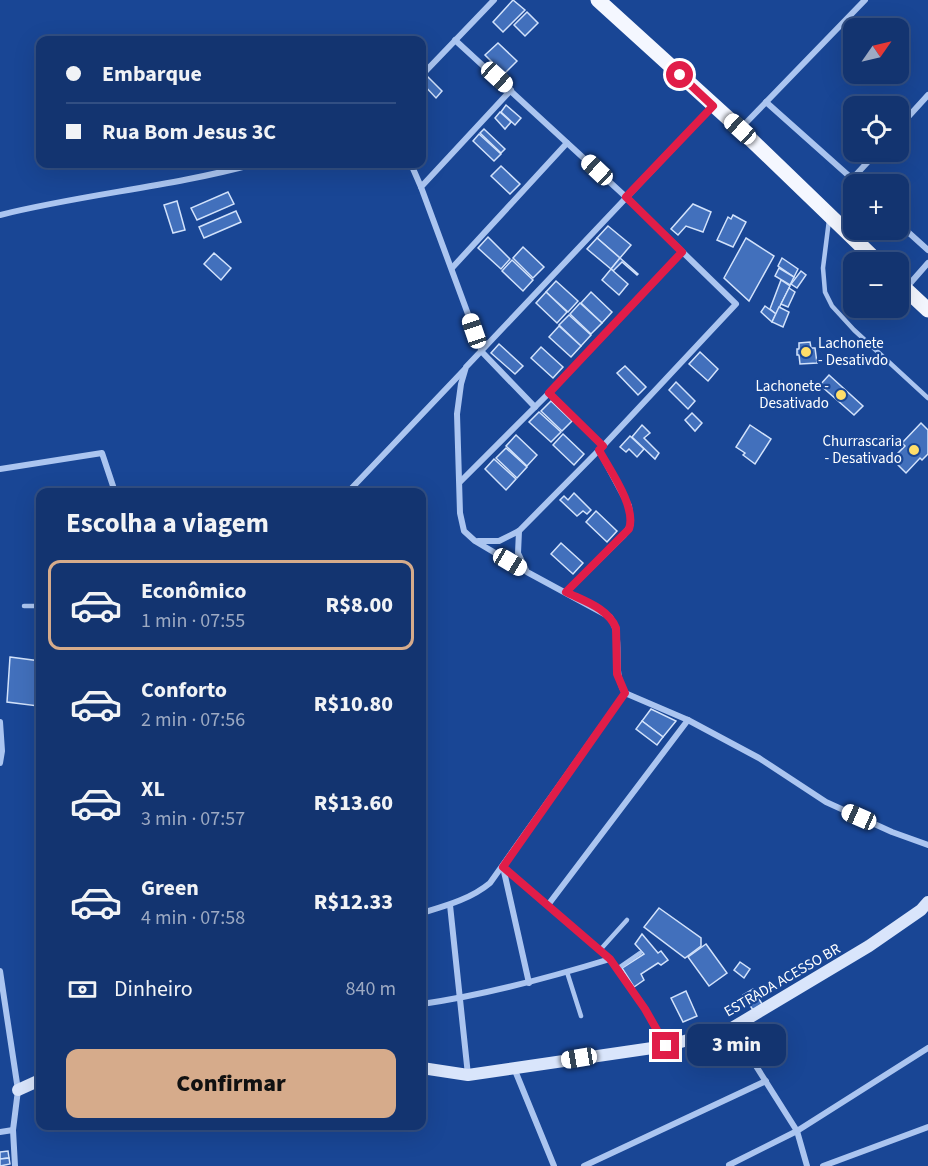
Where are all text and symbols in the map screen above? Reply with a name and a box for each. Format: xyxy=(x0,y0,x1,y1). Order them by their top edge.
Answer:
north arrow xyxy=(843,18,909,84)
map controls xyxy=(843,18,909,318)
text: Embarque xyxy=(102,58,202,90)
car xyxy=(478,58,516,96)
route start xyxy=(666,61,693,88)
button: locate xyxy=(843,96,909,162)
car xyxy=(721,110,759,148)
text: Rua Bom Jesus 3C xyxy=(102,116,276,148)
car xyxy=(578,151,616,189)
button: + xyxy=(843,174,909,240)
button: − xyxy=(843,252,909,318)
car xyxy=(460,311,488,351)
place label: Lachonete - Desativdo xyxy=(818,333,888,371)
marker: Lachonete - Desativdo xyxy=(799,345,813,359)
place label: Lachonete - Desativado xyxy=(756,376,829,414)
marker: Lachonete - Desativado xyxy=(834,388,848,402)
place label: Churrascaria - Desativado xyxy=(823,431,902,469)
marker: Churrascaria - Desativado xyxy=(907,443,921,457)
text: Escolha a viagem xyxy=(66,504,269,543)
car xyxy=(490,545,530,579)
text: Econômico xyxy=(141,575,246,607)
icon: car xyxy=(69,578,123,632)
text: R$8.00 xyxy=(326,589,393,621)
text: 1 min · 07:55 xyxy=(141,607,245,635)
text: Conforto xyxy=(141,674,227,706)
icon: car xyxy=(69,677,123,731)
text: R$10.80 xyxy=(314,688,393,720)
text: 2 min · 07:56 xyxy=(141,706,245,734)
text: XL xyxy=(141,773,165,805)
icon: car xyxy=(69,776,123,830)
text: R$13.60 xyxy=(314,787,393,819)
car xyxy=(839,801,879,833)
text: 3 min · 07:57 xyxy=(141,805,245,833)
text: Green xyxy=(141,872,199,904)
icon: car xyxy=(69,875,123,929)
text: R$12.33 xyxy=(314,886,393,918)
text: 4 min · 07:58 xyxy=(141,904,245,932)
street label: ESTRADA ACESSO BR xyxy=(720,938,845,1022)
icon: cash xyxy=(66,973,99,1006)
text: Dinheiro xyxy=(114,973,193,1005)
text: 840 m xyxy=(346,975,396,1003)
callout: 3 min xyxy=(687,1025,786,1067)
text: 3 min xyxy=(712,1031,761,1059)
route end xyxy=(652,1032,679,1059)
car xyxy=(560,1046,598,1070)
button: Confirmar xyxy=(66,1049,396,1118)

